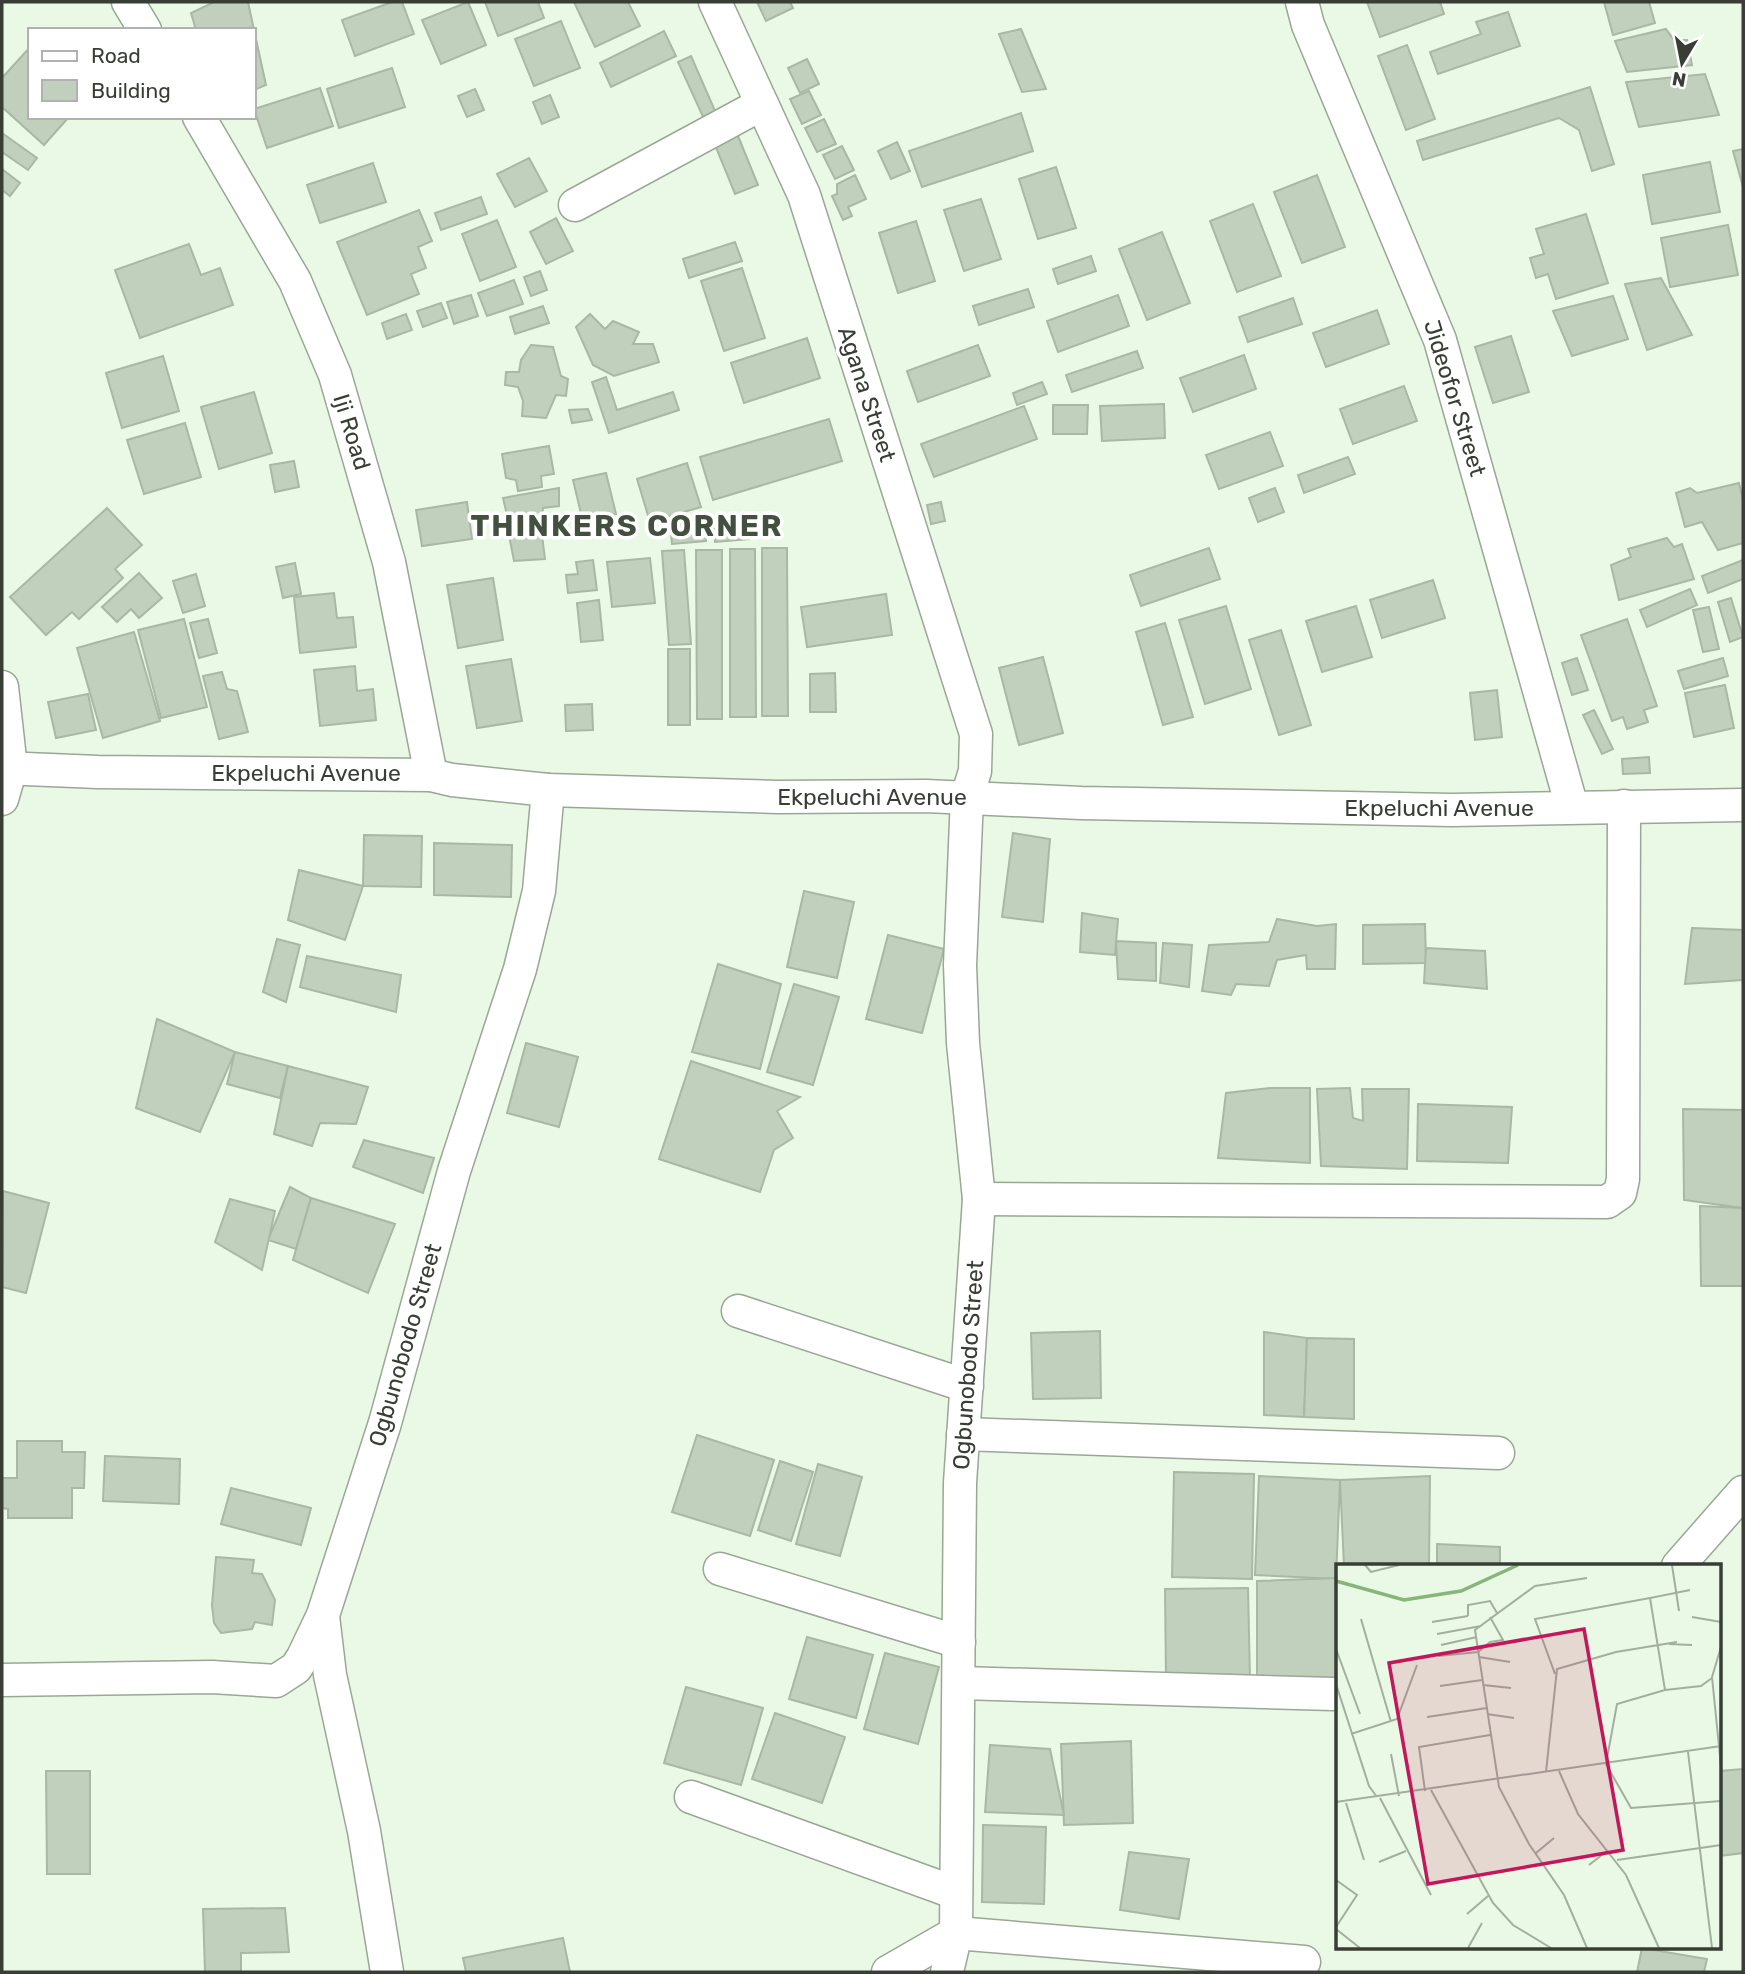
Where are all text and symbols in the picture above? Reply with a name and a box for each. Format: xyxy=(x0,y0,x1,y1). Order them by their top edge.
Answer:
legend xyxy=(28,28,256,119)
north arrow xyxy=(1647,28,1717,98)
text: Road xyxy=(91,43,141,68)
text: N xyxy=(1670,67,1688,92)
text: Building xyxy=(91,78,171,103)
street label: Jideofor Street xyxy=(1418,316,1492,480)
street label: Agana Street xyxy=(832,323,902,465)
street label: Iji Road xyxy=(327,391,377,473)
district label: THINKERS CORNER xyxy=(470,508,784,544)
street label: Ekpeluchi Avenue xyxy=(211,759,401,787)
street label: Ekpeluchi Avenue xyxy=(777,783,967,811)
street label: Ekpeluchi Avenue xyxy=(1344,794,1534,822)
street label: Ogbunobodo Street xyxy=(363,1240,447,1450)
street label: Ogbunobodo Street xyxy=(947,1259,989,1471)
inset map xyxy=(1336,1564,1720,1950)

